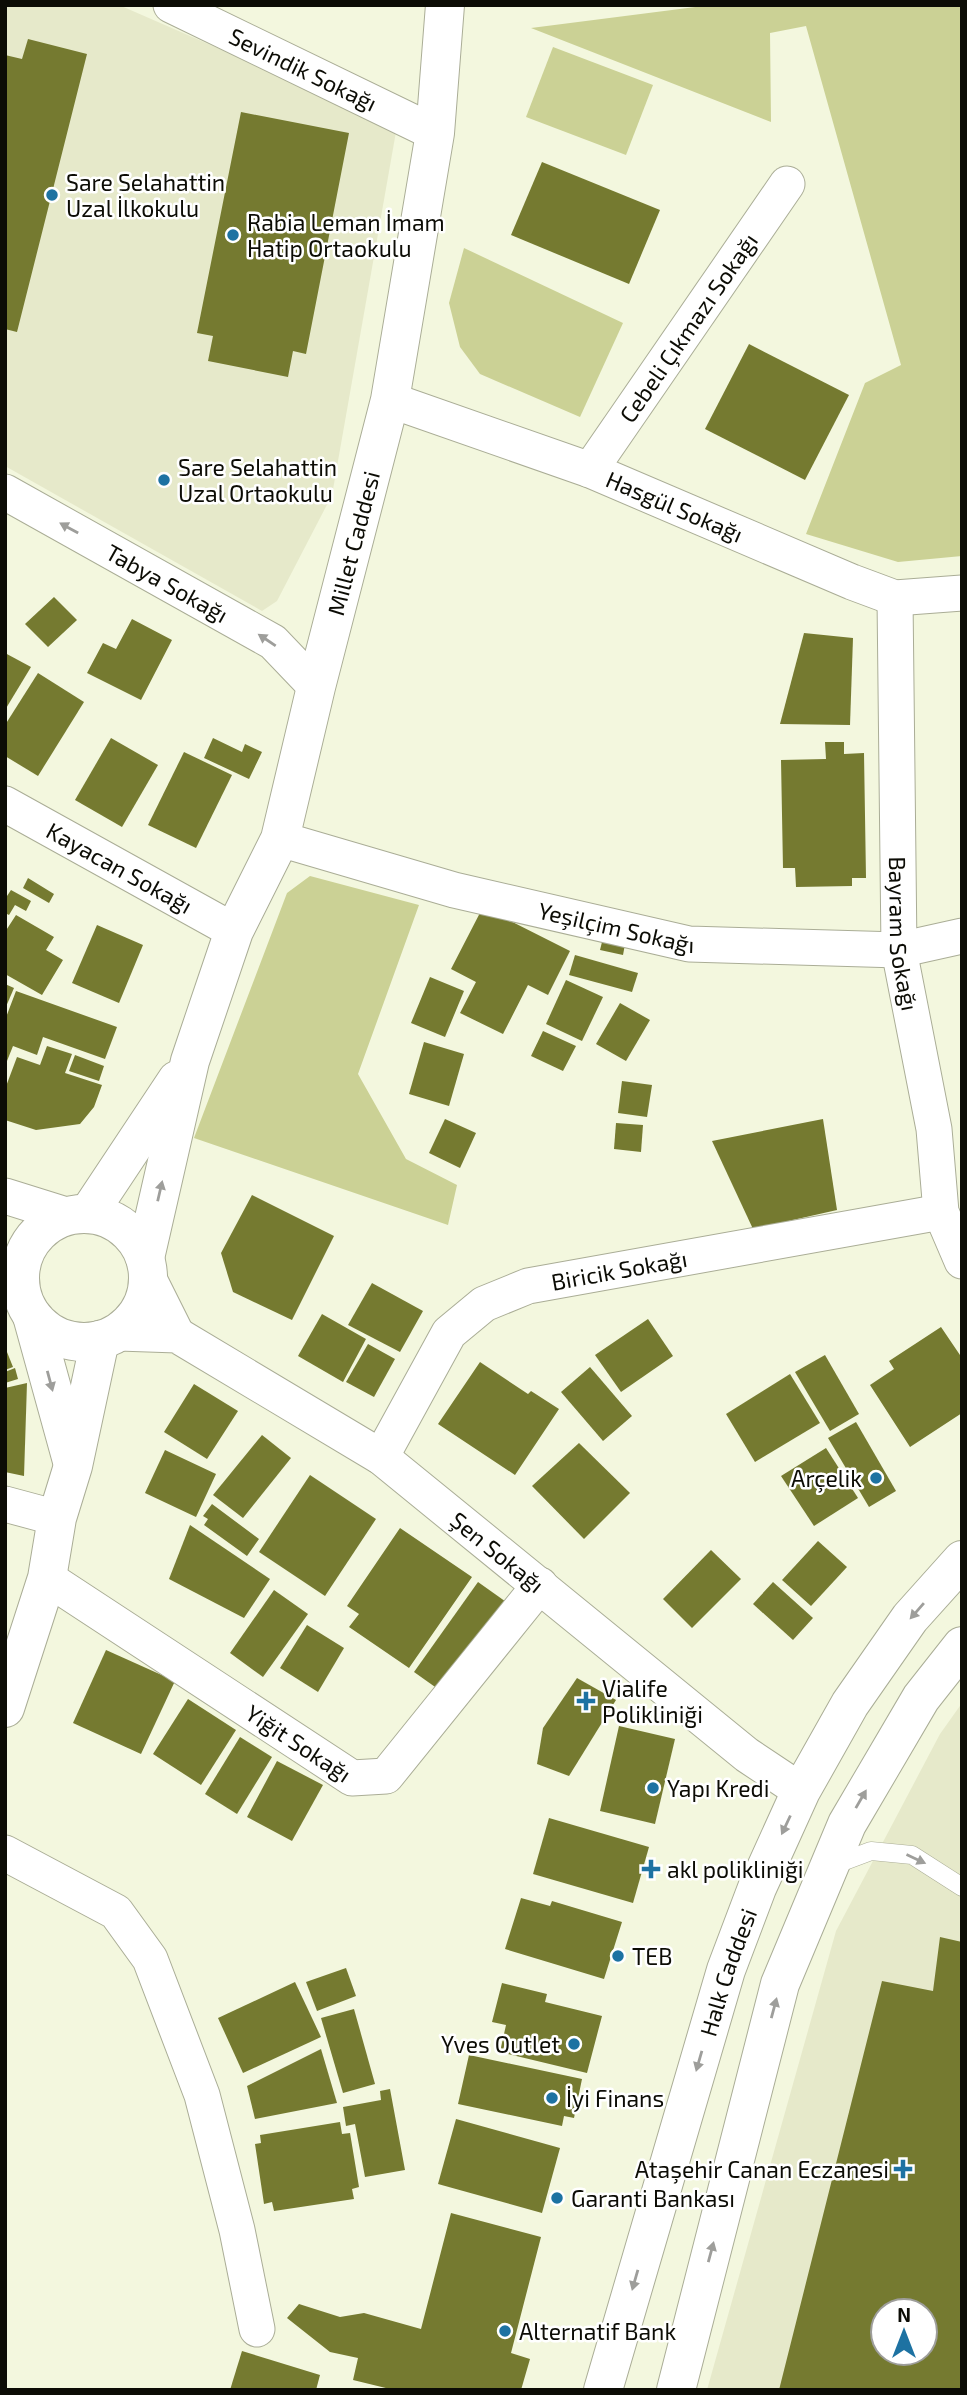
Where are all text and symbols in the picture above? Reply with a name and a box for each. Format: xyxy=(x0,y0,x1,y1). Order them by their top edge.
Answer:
street label: Sevindik Sokağı xyxy=(225,21,382,117)
place label: Sare Selahattin Uzal İlkokulu xyxy=(66,168,225,222)
marker: Sare Selahattin Uzal İlkokulu xyxy=(44,187,60,203)
place label: Rabia Leman İmam Hatip Ortaokulu xyxy=(247,208,445,262)
marker: Rabia Leman İmam Hatip Ortaokulu xyxy=(225,227,241,243)
street label: Cebeli Çıkmazı Sokağı xyxy=(613,228,763,428)
place label: Sare Selahattin Uzal Ortaokulu xyxy=(178,453,337,507)
street label: Hasgül Sokağı xyxy=(602,465,747,548)
street label: Millet Caddesi xyxy=(321,468,385,618)
marker: Sare Selahattin Uzal Ortaokulu xyxy=(156,472,172,488)
one-way arrow xyxy=(59,522,79,534)
street label: Tabya Sokağı xyxy=(101,538,233,628)
one-way arrow xyxy=(258,633,276,647)
street label: Kayacan Sokağı xyxy=(42,816,197,919)
street label: Bayram Sokağı xyxy=(884,856,925,1013)
street label: Yeşilçim Sokağı xyxy=(536,896,695,958)
one-way arrow xyxy=(155,1180,166,1202)
street label: Biricik Sokağı xyxy=(549,1244,689,1296)
one-way arrow xyxy=(45,1371,55,1392)
place label: Arçelik xyxy=(791,1464,862,1493)
marker: Arçelik xyxy=(868,1470,884,1486)
street label: Şen Sokağı xyxy=(444,1505,550,1598)
one-way arrow xyxy=(910,1602,925,1619)
place label: Vialife Polikliniği xyxy=(602,1674,703,1728)
marker: Vialife Polikliniği xyxy=(576,1691,596,1711)
street label: Yiğit Sokağı xyxy=(241,1698,357,1788)
place label: Yapı Kredi xyxy=(667,1774,769,1802)
marker: Yapı Kredi xyxy=(645,1780,661,1796)
one-way arrow xyxy=(855,1790,868,1809)
one-way arrow xyxy=(780,1815,792,1835)
one-way arrow xyxy=(906,1853,926,1865)
place label: akl polikliniği xyxy=(667,1855,804,1883)
marker: akl polikliniği xyxy=(641,1859,661,1879)
street label: Halk Caddesi xyxy=(693,1904,762,2040)
place label: TEB xyxy=(632,1942,673,1970)
marker: TEB xyxy=(610,1948,626,1964)
one-way arrow xyxy=(769,1997,780,2019)
place label: Yves Outlet xyxy=(441,2030,560,2058)
marker: Yves Outlet xyxy=(566,2036,582,2052)
one-way arrow xyxy=(694,2051,704,2072)
place label: İyi Finans xyxy=(566,2084,664,2112)
marker: İyi Finans xyxy=(544,2090,560,2106)
place label: Ataşehir Canan Eczanesi xyxy=(635,2155,889,2184)
marker: Ataşehir Canan Eczanesi xyxy=(895,2161,911,2177)
place label: Garanti Bankası xyxy=(571,2184,735,2212)
marker: Garanti Bankası xyxy=(549,2190,565,2206)
one-way arrow xyxy=(706,2242,716,2263)
one-way arrow xyxy=(629,2269,640,2291)
north arrow xyxy=(869,2297,939,2367)
text: N xyxy=(897,2303,911,2326)
place label: Alternatif Bank xyxy=(519,2317,676,2345)
marker: Alternatif Bank xyxy=(497,2323,513,2339)

